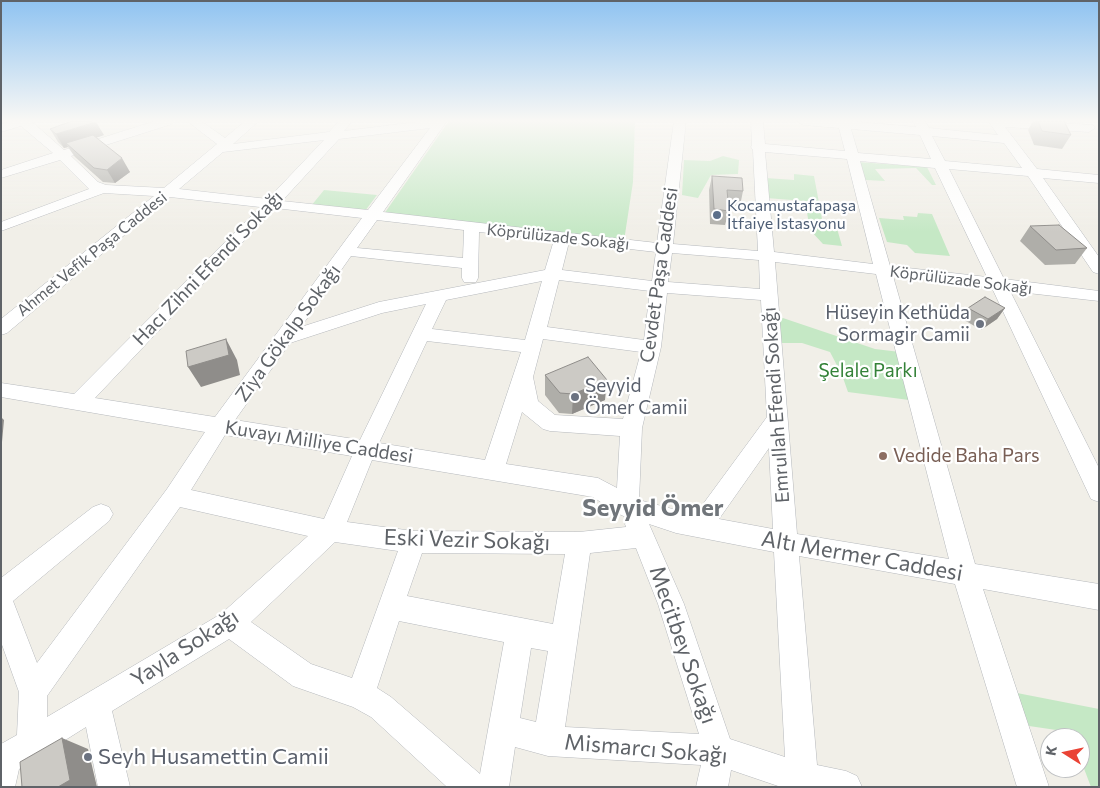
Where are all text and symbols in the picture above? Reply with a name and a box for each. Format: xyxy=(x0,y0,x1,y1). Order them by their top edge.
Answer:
street label: Hacı Zihni Efendi Sokağı xyxy=(128,186,288,350)
street label: Cevdet Paşa Caddesi xyxy=(635,186,683,364)
street label: Ahmet Vefik Paşa Caddesi xyxy=(13,188,171,320)
place label: Kocamustafapaşa İtfaiye İstasyonu xyxy=(727,196,856,234)
marker: Kocamustafapaşa İtfaiye İstasyonu xyxy=(711,209,723,221)
street label: Köprülüzade Sokağı xyxy=(486,220,630,254)
street label: Ziya Gökalp Sokağı xyxy=(231,260,345,406)
street label: Köprülüzade Sokağı xyxy=(889,262,1033,298)
place label: Hüseyin Kethüda Sormagir Camii xyxy=(825,302,970,346)
street label: Emrullah Efendi Sokağı xyxy=(758,306,794,504)
marker: Hüseyin Kethüda Sormagir Camii xyxy=(974,318,986,330)
park label: Şelale Parkı xyxy=(818,360,918,382)
place label: Seyyid Ömer Camii xyxy=(585,375,688,419)
marker: Seyyid Ömer Camii xyxy=(569,391,581,403)
street label: Kuvayı Milliye Caddesi xyxy=(223,416,415,468)
place label: Vedide Baha Pars xyxy=(893,445,1040,467)
marker: Vedide Baha Pars xyxy=(877,450,889,462)
district label: Seyyid Ömer xyxy=(582,494,724,522)
street label: Eski Vezir Sokağı xyxy=(383,524,551,556)
street label: Altı Mermer Caddesi xyxy=(759,525,965,587)
street label: Meсitbey Sokağı xyxy=(644,563,722,727)
street label: Yayla Sokağı xyxy=(126,603,244,693)
north arrow xyxy=(1040,728,1090,778)
street label: Mismarcı Sokağı xyxy=(563,729,729,769)
place label: Seyh Husamettin Camii xyxy=(98,744,329,770)
text: K xyxy=(1042,744,1060,757)
marker: Seyh Husamettin Camii xyxy=(82,751,94,763)

